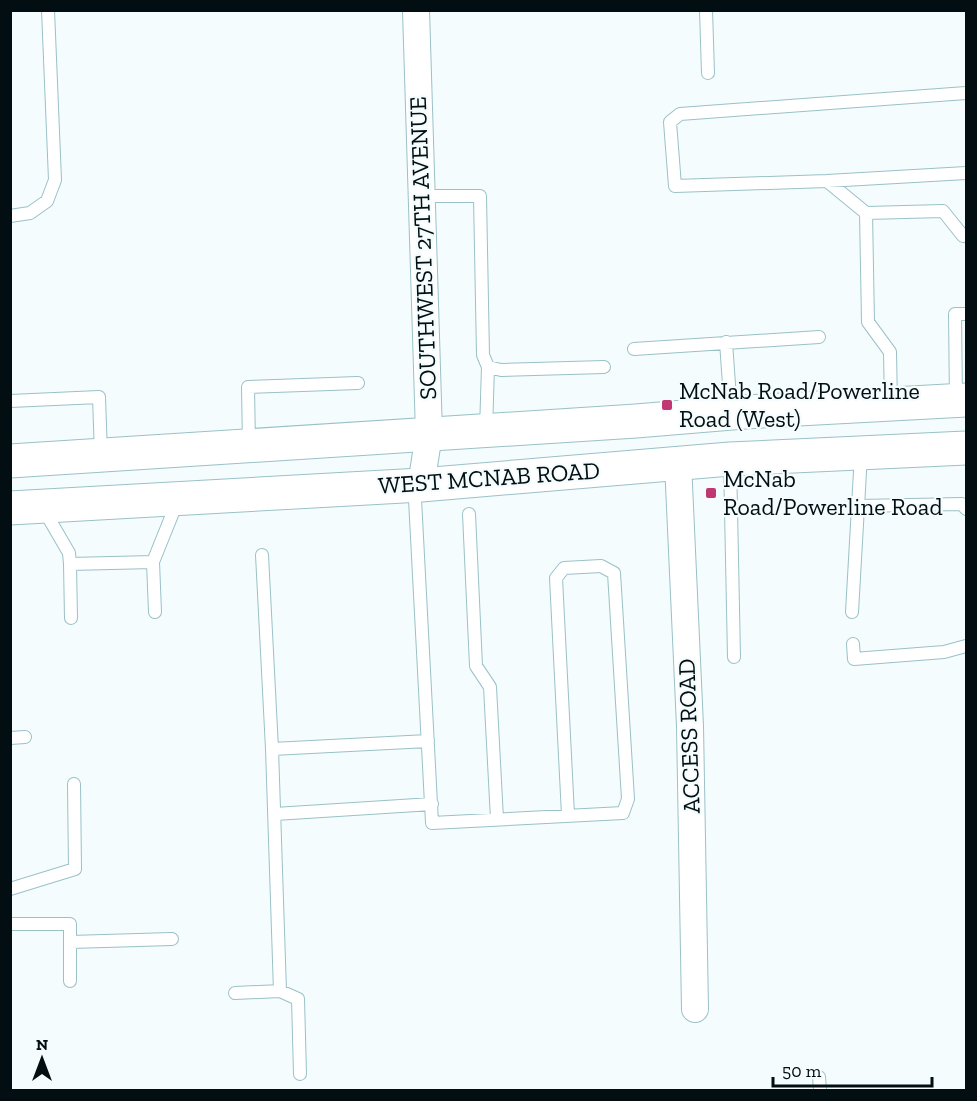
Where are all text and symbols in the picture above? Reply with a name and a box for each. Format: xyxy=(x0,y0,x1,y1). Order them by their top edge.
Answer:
street label: SOUTHWEST 27TH AVENUE xyxy=(403,96,442,400)
place label: McNab Road/Powerline Road (West) xyxy=(679,376,920,433)
marker: McNab Road/Powerline Road (West) xyxy=(660,398,674,412)
street label: WEST MCNAB ROAD xyxy=(377,455,601,500)
place label: McNab Road/Powerline Road xyxy=(723,464,943,521)
marker: McNab Road/Powerline Road xyxy=(704,486,718,500)
street label: ACCESS ROAD xyxy=(671,658,706,814)
north arrow xyxy=(12,1029,72,1089)
text: N xyxy=(36,1035,48,1054)
scale bar xyxy=(773,1050,932,1088)
text: 50 m xyxy=(782,1060,822,1082)

